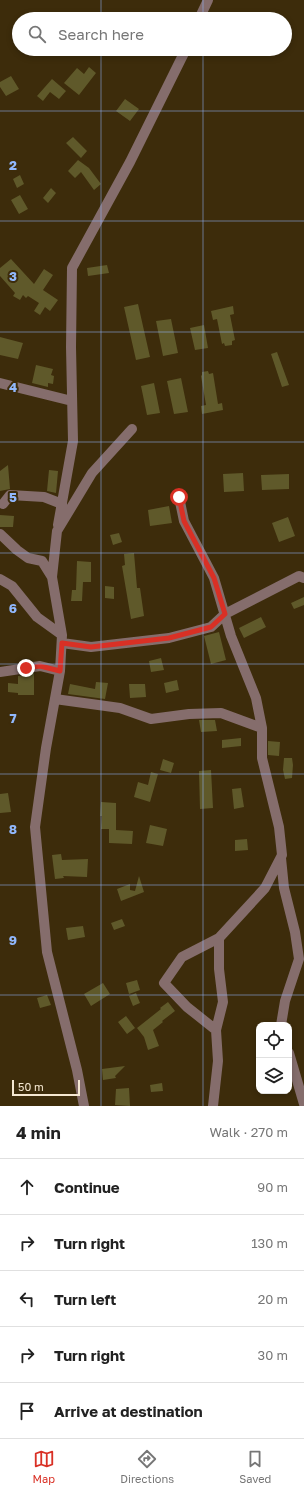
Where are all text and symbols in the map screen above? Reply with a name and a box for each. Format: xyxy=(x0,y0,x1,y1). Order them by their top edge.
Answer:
search box xyxy=(12,12,292,56)
icon: search xyxy=(26,23,48,45)
text: Search here xyxy=(58,25,144,43)
text: 2 xyxy=(9,157,17,173)
text: 3 xyxy=(9,268,17,284)
text: 4 xyxy=(9,379,17,395)
route start xyxy=(170,488,188,506)
text: 5 xyxy=(9,489,17,505)
text: 6 xyxy=(9,600,17,616)
route end xyxy=(17,659,35,677)
text: 7 xyxy=(9,710,17,726)
text: 8 xyxy=(9,821,17,837)
text: 9 xyxy=(9,932,17,948)
map controls xyxy=(256,1022,292,1094)
button: locate xyxy=(256,1022,292,1058)
button: layers xyxy=(256,1058,292,1094)
scale bar xyxy=(12,1078,80,1097)
text: 50 m xyxy=(18,1080,44,1093)
text: 4 min xyxy=(16,1122,61,1143)
text: Walk · 270 m xyxy=(210,1124,288,1140)
icon: ahead xyxy=(16,1176,38,1198)
text: Continue xyxy=(54,1178,120,1196)
text: 90 m xyxy=(257,1179,288,1195)
icon: right xyxy=(16,1232,38,1254)
text: Turn right xyxy=(54,1234,125,1252)
text: 130 m xyxy=(251,1235,288,1251)
icon: left xyxy=(16,1288,38,1310)
text: Turn left xyxy=(54,1290,116,1308)
text: 20 m xyxy=(258,1291,288,1307)
icon: right xyxy=(16,1344,38,1366)
text: Turn right xyxy=(54,1346,125,1364)
text: 30 m xyxy=(258,1347,288,1363)
icon: arrive xyxy=(16,1400,38,1422)
text: Arrive at destination xyxy=(54,1402,203,1420)
tab: Map xyxy=(33,1448,55,1485)
tab: Directions xyxy=(120,1448,174,1485)
tab: Saved xyxy=(239,1448,271,1485)

